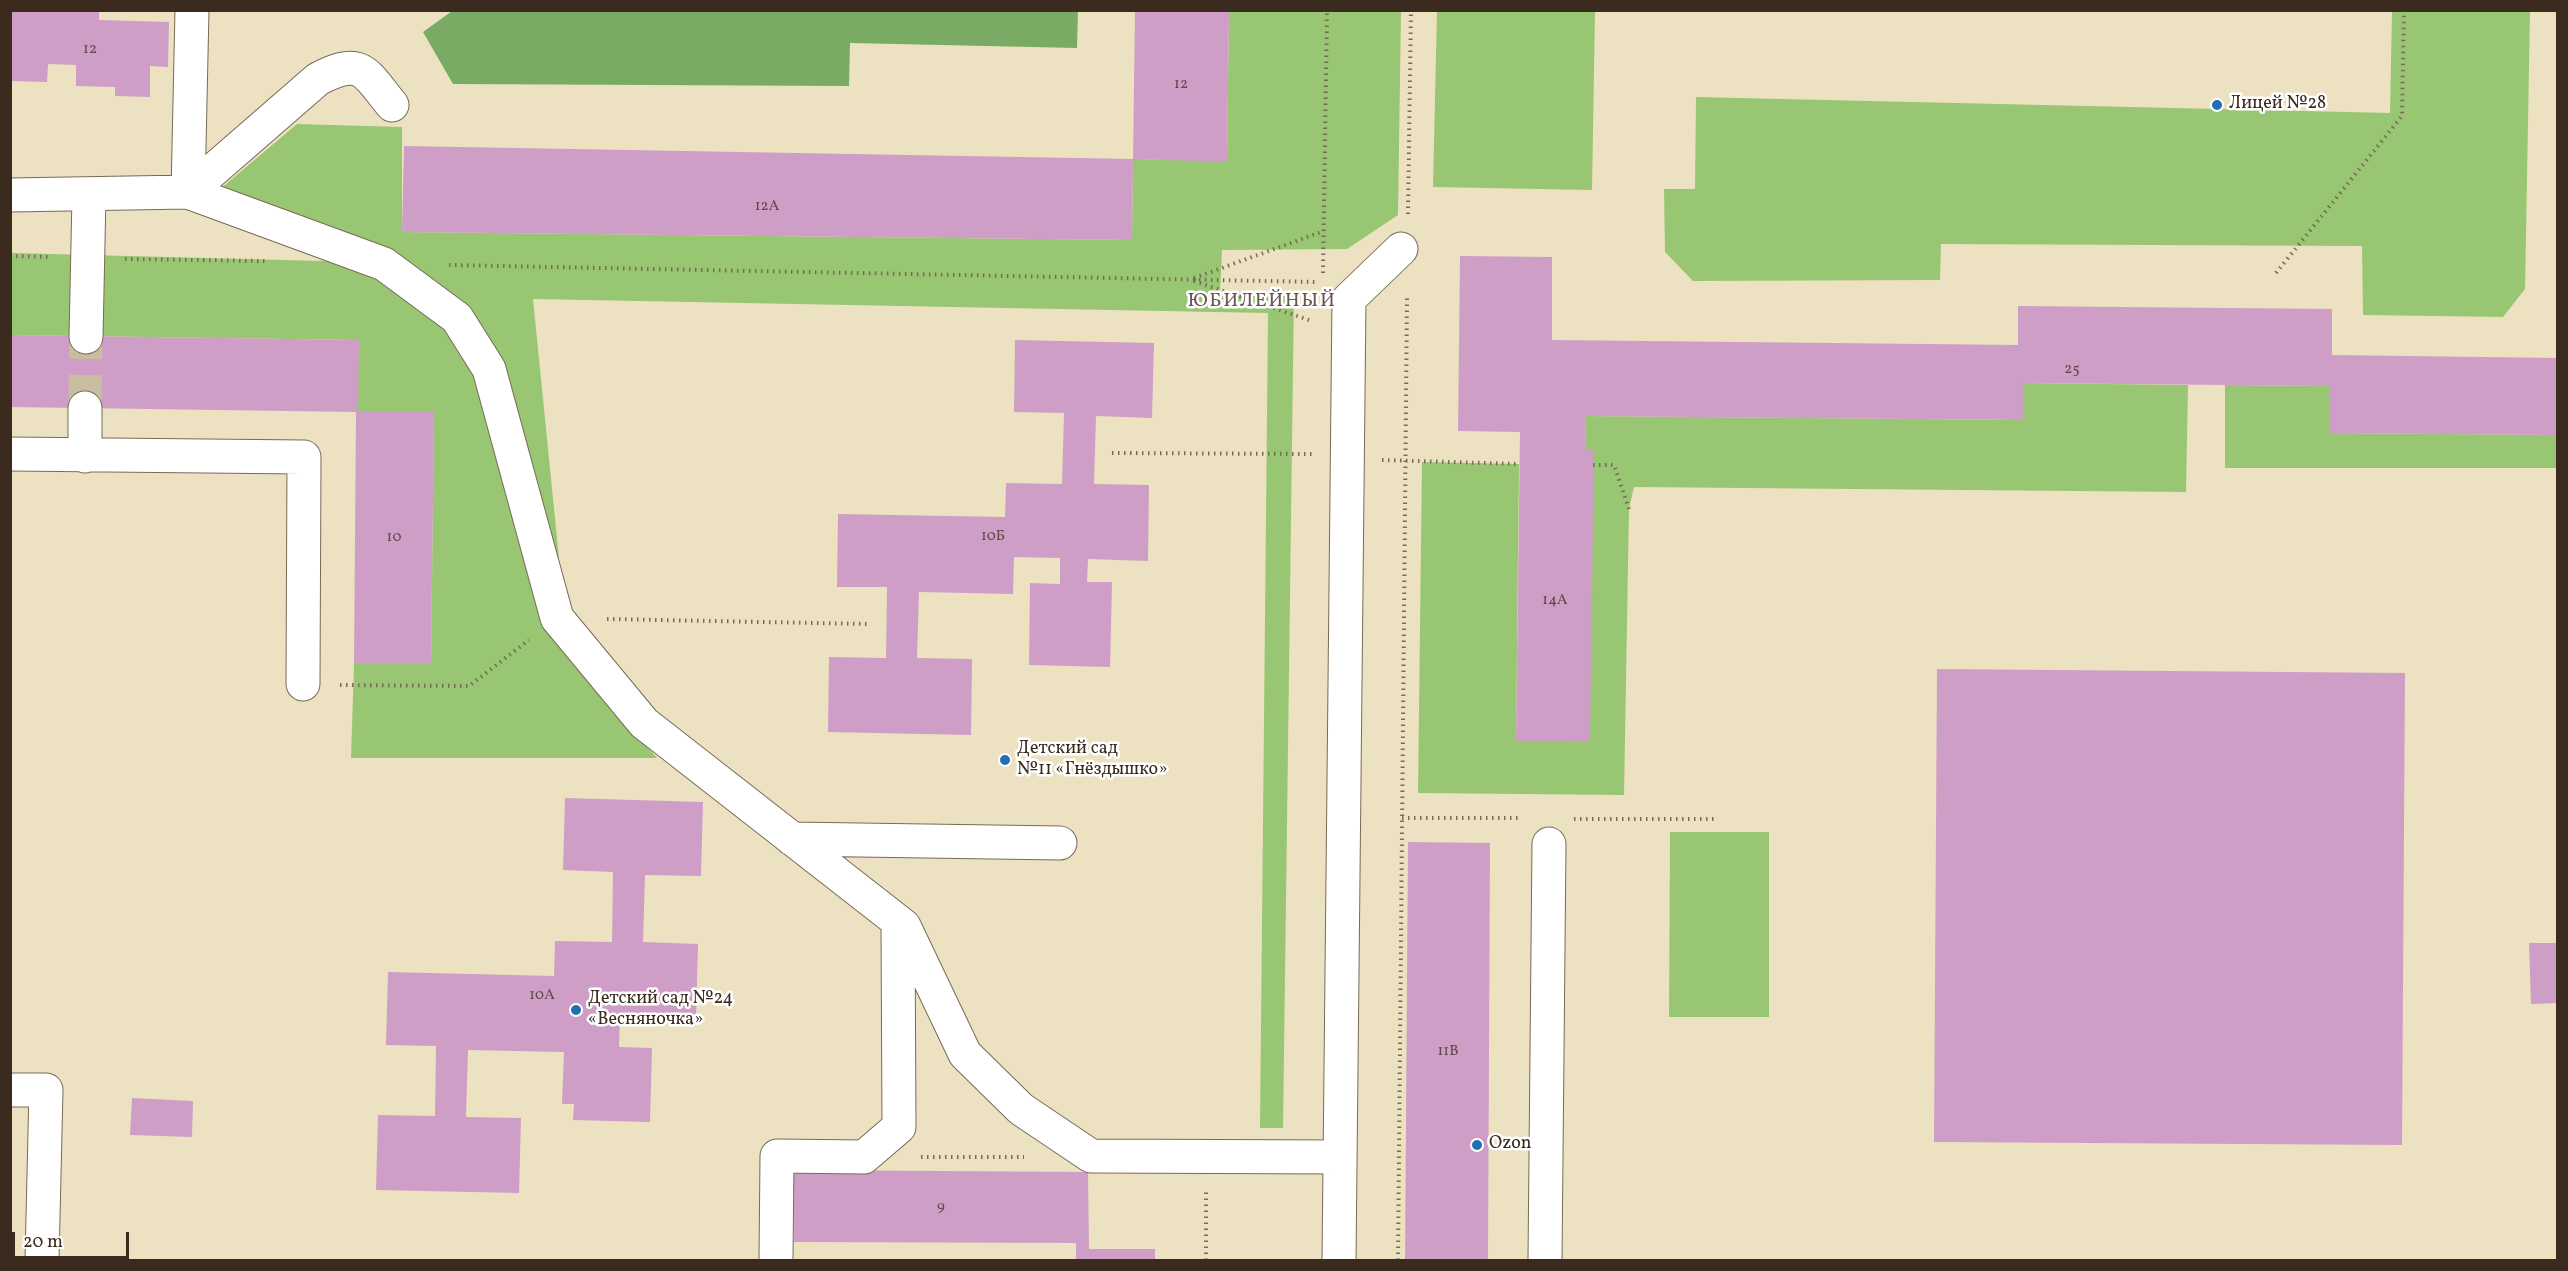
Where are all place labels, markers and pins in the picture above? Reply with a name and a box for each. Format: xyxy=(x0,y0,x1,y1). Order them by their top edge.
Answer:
place label: Лицей №28 xyxy=(2229,94,2326,116)
marker: Лицей №28 xyxy=(2210,98,2224,112)
place label: Детский сад №11 «Гнёздышко» xyxy=(1017,739,1167,782)
marker: Детский сад №11 «Гнёздышко» xyxy=(998,753,1012,767)
place label: Детский сад №24 «Весняночка» xyxy=(588,989,733,1032)
marker: Детский сад №24 «Весняночка» xyxy=(569,1003,583,1017)
place label: Ozon xyxy=(1489,1134,1531,1156)
marker: Ozon xyxy=(1470,1138,1484,1152)

